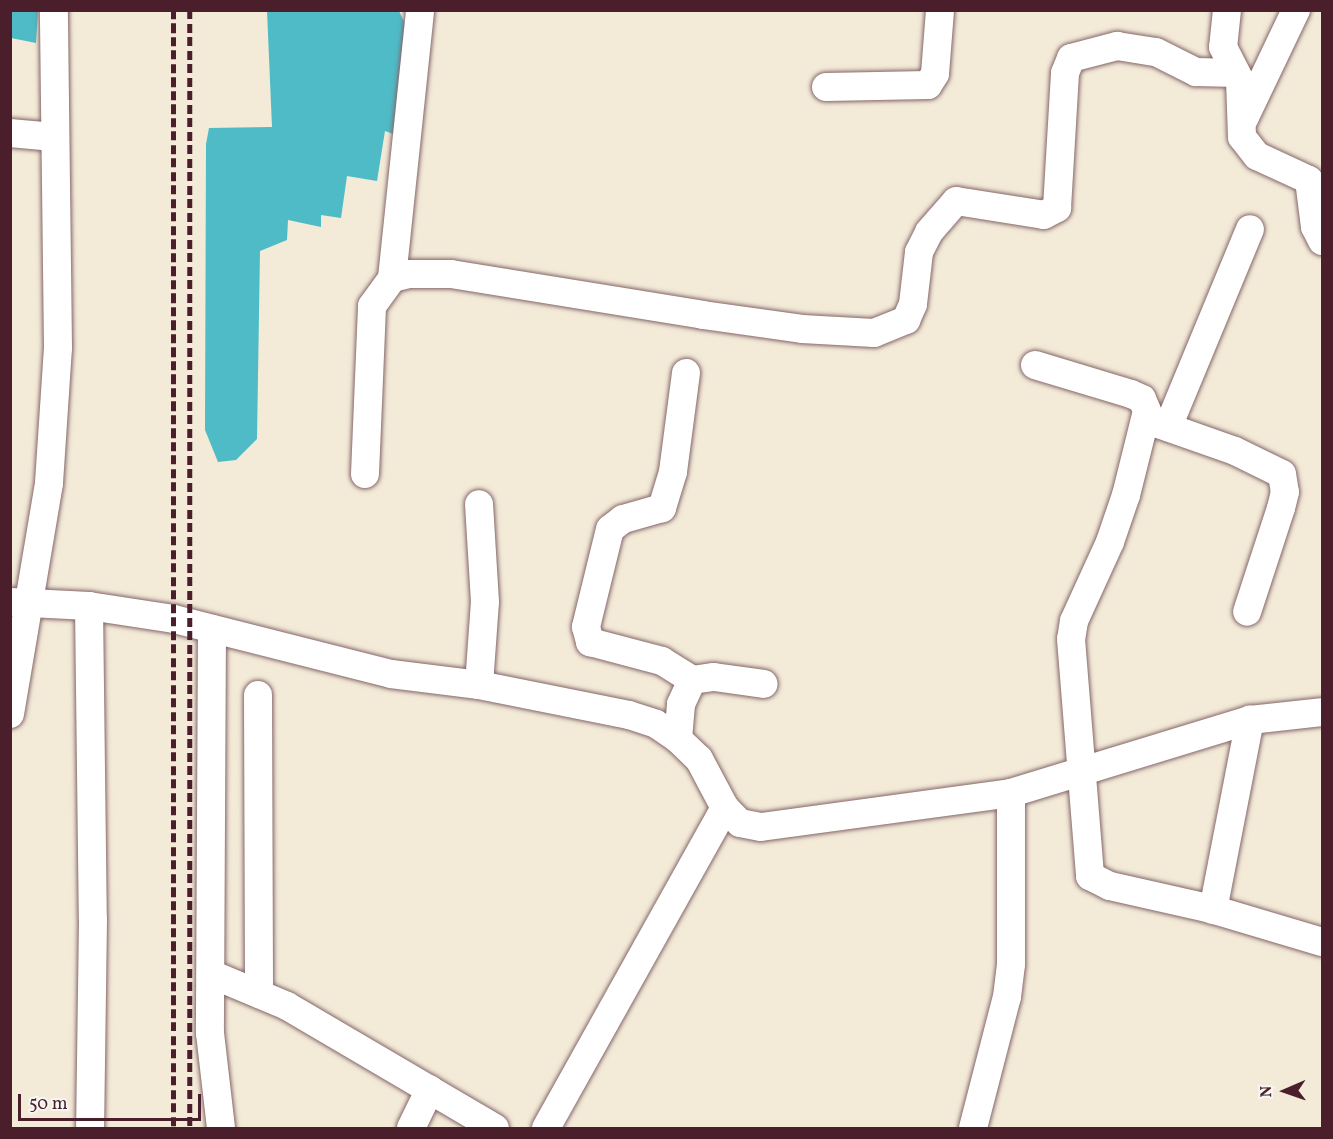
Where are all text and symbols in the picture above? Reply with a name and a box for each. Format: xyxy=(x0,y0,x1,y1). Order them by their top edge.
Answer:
north arrow xyxy=(1255,1061,1315,1121)
scale bar xyxy=(21,1082,204,1120)
text: N xyxy=(1256,1085,1278,1098)
text: 50 m xyxy=(29,1092,68,1117)

